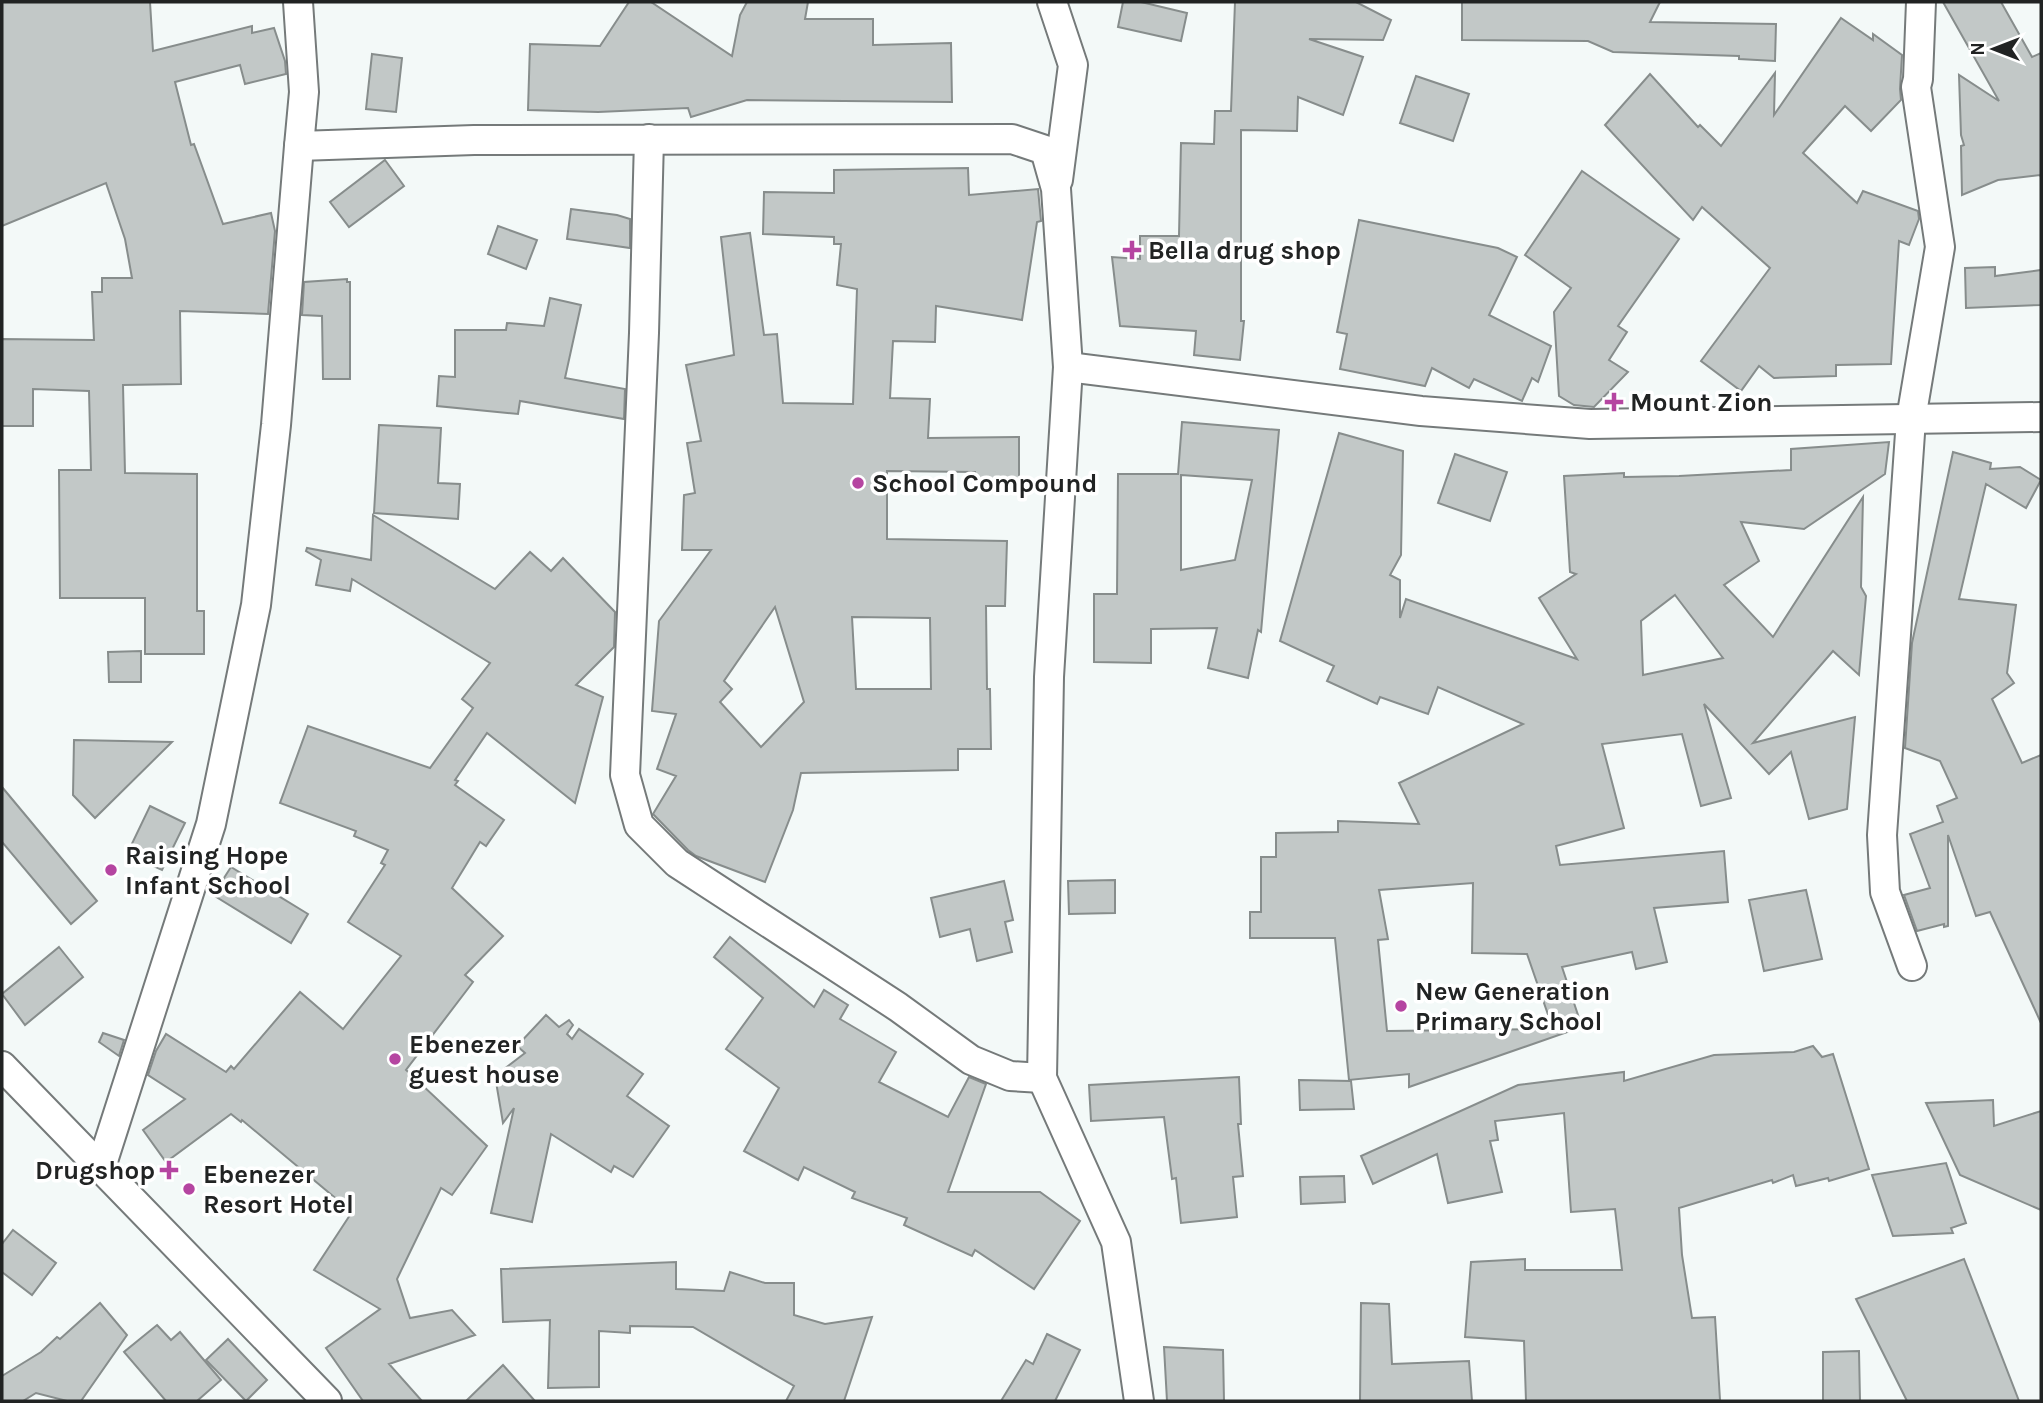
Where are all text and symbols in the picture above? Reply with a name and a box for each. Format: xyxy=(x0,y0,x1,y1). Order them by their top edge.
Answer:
north arrow xyxy=(1959,14,2029,84)
text: N xyxy=(1967,42,1989,56)
place label: Bella drug shop xyxy=(1148,235,1341,266)
marker: Bella drug shop xyxy=(1122,240,1142,260)
place label: Mount Zion xyxy=(1630,387,1773,418)
marker: Mount Zion xyxy=(1604,392,1624,412)
place label: School Compound xyxy=(872,468,1097,499)
marker: School Compound xyxy=(850,475,866,491)
place label: Raising Hope Infant School xyxy=(125,840,291,901)
marker: Raising Hope Infant School xyxy=(103,862,119,878)
place label: New Generation Primary School xyxy=(1415,976,1610,1037)
marker: New Generation Primary School xyxy=(1393,998,1409,1014)
place label: Ebenezer guest house xyxy=(409,1029,559,1090)
marker: Ebenezer guest house xyxy=(387,1051,403,1067)
place label: Drugshop xyxy=(35,1155,155,1186)
place label: Ebenezer Resort Hotel xyxy=(203,1159,354,1220)
marker: Drugshop xyxy=(161,1162,177,1178)
marker: Ebenezer Resort Hotel xyxy=(181,1181,197,1197)

